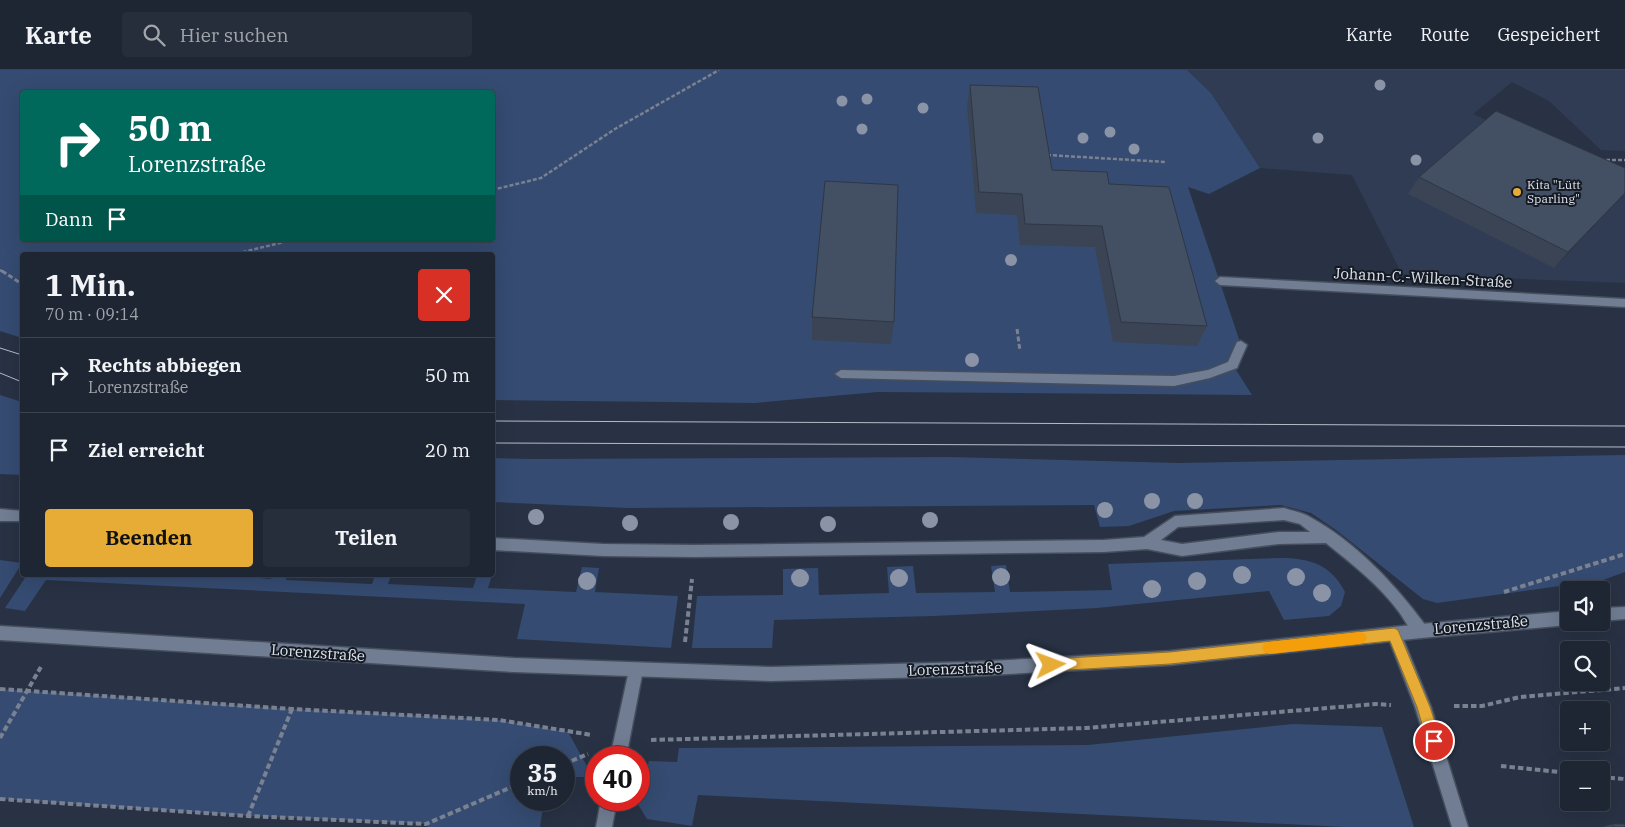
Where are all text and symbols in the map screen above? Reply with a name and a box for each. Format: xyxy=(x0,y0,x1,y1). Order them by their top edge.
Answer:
search box xyxy=(122,12,472,57)
text: Karte xyxy=(25,19,92,51)
icon: search xyxy=(140,21,168,49)
text: Hier suchen xyxy=(180,23,289,47)
text: Karte xyxy=(1346,23,1392,46)
text: Route xyxy=(1420,23,1469,46)
text: Gespeichert xyxy=(1497,23,1600,46)
text: 50 m xyxy=(128,105,212,151)
icon: right xyxy=(45,110,110,175)
text: Lorenzstraße xyxy=(128,149,266,178)
place label: Kita "Lütt Sparling" xyxy=(1527,177,1581,206)
marker: Kita "Lütt Sparling" xyxy=(1511,186,1523,198)
icon: arrive xyxy=(103,205,131,233)
text: Dann xyxy=(45,207,93,231)
street label: Johann-C.-Wilken-Straße xyxy=(1333,263,1513,292)
text: 1 Min. xyxy=(45,265,136,304)
button: close xyxy=(418,269,470,321)
text: 70 m · 09:14 xyxy=(45,304,139,324)
text: Rechts abbiegen xyxy=(88,353,242,377)
icon: right xyxy=(45,361,73,389)
text: 50 m xyxy=(425,363,470,387)
text: Lorenzstraße xyxy=(88,377,188,397)
icon: arrive xyxy=(45,436,73,464)
text: Ziel erreicht xyxy=(88,438,204,462)
text: 20 m xyxy=(425,438,470,462)
button: Beenden xyxy=(45,509,253,567)
button: Teilen xyxy=(263,509,470,567)
map controls xyxy=(1560,581,1610,811)
button: sound xyxy=(1560,581,1610,631)
street label: Lorenzstraße xyxy=(1433,611,1529,638)
position arrow xyxy=(1024,638,1076,690)
street label: Lorenzstraße xyxy=(270,640,366,665)
button: search xyxy=(1560,641,1610,691)
street label: Lorenzstraße xyxy=(908,657,1002,680)
button: + xyxy=(1560,701,1610,751)
pin xyxy=(1413,720,1455,762)
icon: arrive xyxy=(1420,727,1448,755)
speed limit sign: 40 xyxy=(585,746,650,811)
text: 35 xyxy=(527,756,558,789)
button: − xyxy=(1560,761,1610,811)
text: km/h xyxy=(527,783,558,798)

